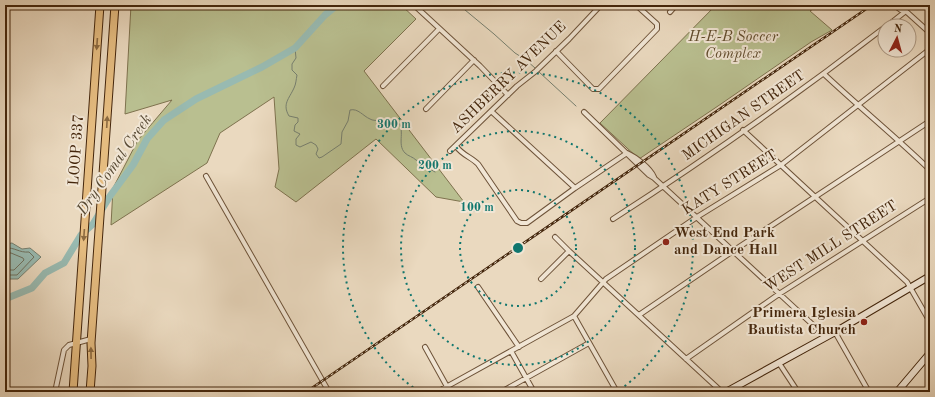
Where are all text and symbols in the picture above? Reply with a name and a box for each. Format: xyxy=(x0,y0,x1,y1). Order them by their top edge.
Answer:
north arrow xyxy=(877,18,917,58)
street label: ASHBERRY AVENUE xyxy=(448,19,570,137)
text: N xyxy=(893,24,903,36)
park label: H-E-B Soccer Complex xyxy=(687,30,778,62)
one-way arrow xyxy=(93,38,100,50)
street label: MICHIGAN STREET xyxy=(680,68,808,164)
water label: Dry Comal Creek xyxy=(74,112,156,219)
street label: LOOP 337 xyxy=(67,114,87,186)
one-way arrow xyxy=(103,116,110,128)
text: 300 m xyxy=(377,119,411,131)
street label: KATY STREET xyxy=(680,148,780,218)
text: 200 m xyxy=(418,160,452,172)
street label: WEST MILL STREET xyxy=(762,198,900,296)
text: 100 m xyxy=(460,202,494,214)
place label: West End Park and Dance Hall xyxy=(674,226,778,258)
one-way arrow xyxy=(81,229,88,241)
marker: West End Park and Dance Hall xyxy=(661,237,671,247)
centre of rings xyxy=(511,241,525,255)
place label: Primera Iglesia Bautista Church xyxy=(747,306,856,338)
marker: Primera Iglesia Bautista Church xyxy=(859,317,869,327)
one-way arrow xyxy=(88,347,95,359)

